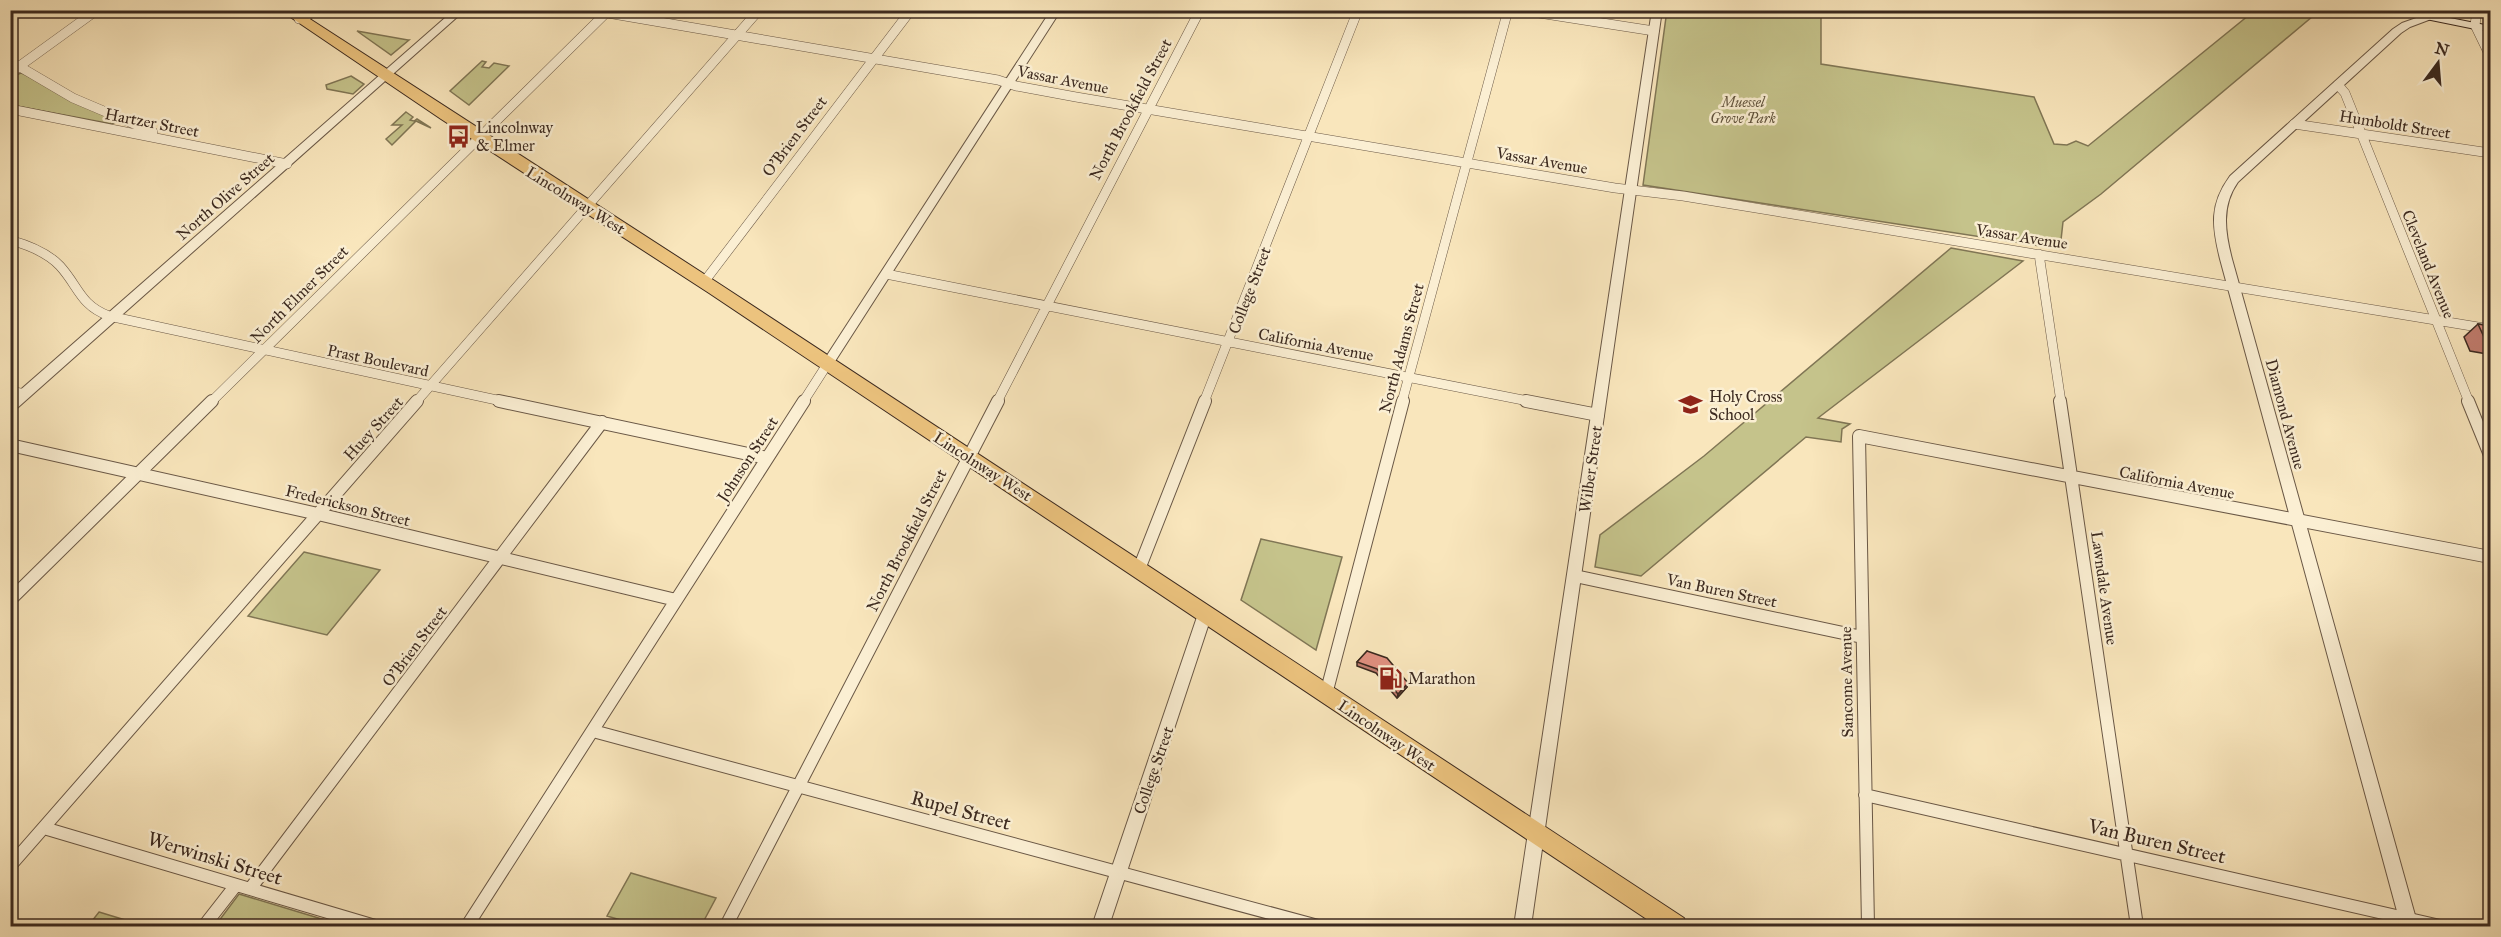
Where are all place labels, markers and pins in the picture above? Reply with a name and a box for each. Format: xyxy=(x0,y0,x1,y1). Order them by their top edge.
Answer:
place label: Lincolnway & Elmer xyxy=(476,118,554,155)
bus stop icon: Lincolnway & Elmer xyxy=(445,123,471,149)
place label: Holy Cross School xyxy=(1709,387,1783,424)
school or university icon: Holy Cross School xyxy=(1678,392,1704,418)
fuel station icon: Marathon xyxy=(1377,665,1403,691)
place label: Marathon xyxy=(1408,669,1476,688)

